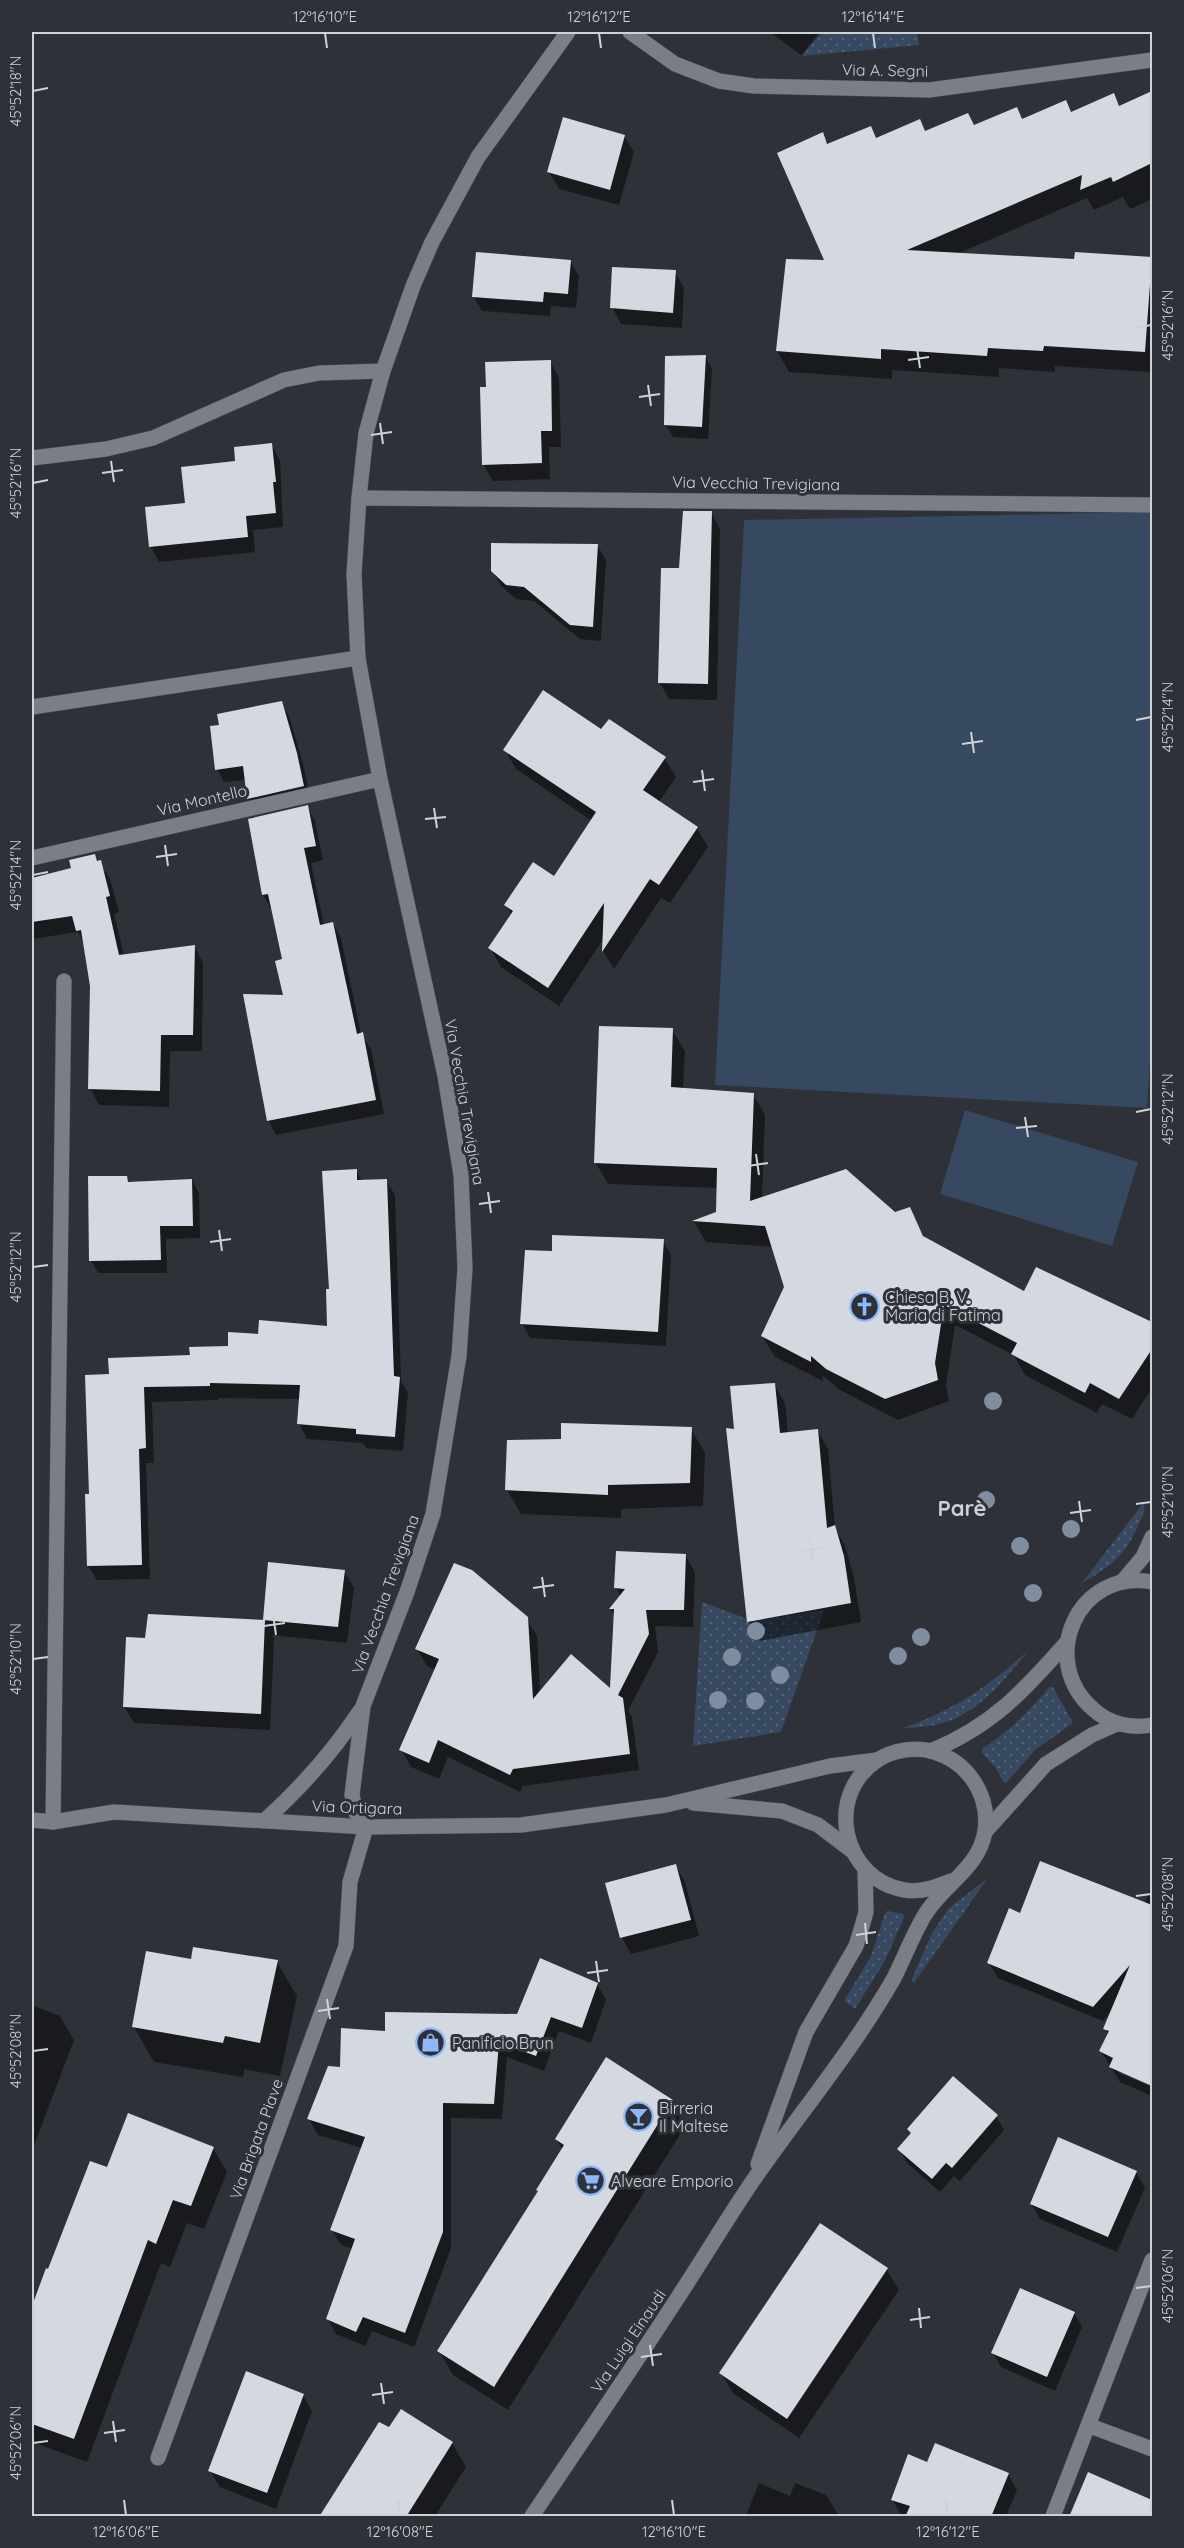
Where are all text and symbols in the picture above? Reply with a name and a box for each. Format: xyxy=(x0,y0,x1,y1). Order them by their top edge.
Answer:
text: 12°16'10"E xyxy=(293,7,357,26)
text: 12°16'12"E xyxy=(567,7,631,26)
text: 12°16'14"E xyxy=(842,7,904,26)
text: 45°52'18"N xyxy=(6,56,25,126)
street label: Via A. Segni xyxy=(842,59,928,81)
text: 45°52'16"N xyxy=(1158,290,1177,360)
text: 45°52'16"N xyxy=(6,448,25,518)
street label: Via Vecchia Trevigiana xyxy=(672,472,840,494)
text: 45°52'14"N xyxy=(1158,682,1177,752)
street label: Via Montello xyxy=(155,780,249,820)
text: 45°52'14"N xyxy=(6,840,25,910)
street label: Via Vecchia Trevigiana xyxy=(441,1018,489,1186)
text: 45°52'12"N xyxy=(1158,1073,1177,1145)
text: 45°52'12"N xyxy=(6,1231,25,1303)
place label: Chiesa B. V. Maria di Fatima xyxy=(885,1287,1001,1325)
church icon: Chiesa B. V. Maria di Fatima xyxy=(848,1290,880,1322)
text: 45°52'10"N xyxy=(1158,1466,1177,1538)
district label: Parè xyxy=(937,1494,987,1522)
street label: Via Vecchia Trevigiana xyxy=(347,1512,423,1676)
text: 45°52'10"N xyxy=(6,1623,25,1695)
street label: Via Ortigara xyxy=(311,1795,403,1819)
text: 45°52'08"N xyxy=(1158,1857,1177,1931)
text: 45°52'08"N xyxy=(6,2014,25,2088)
shop icon: Panificio Brun xyxy=(415,2027,447,2059)
place label: Panificio Brun xyxy=(452,2033,554,2053)
street label: Via Brigata Piave xyxy=(225,2076,287,2202)
place label: Birreria Il Maltese xyxy=(659,2098,729,2136)
bar icon: Birreria Il Maltese xyxy=(622,2101,654,2133)
supermarket icon: Alveare Emporio xyxy=(574,2165,606,2197)
place label: Alveare Emporio xyxy=(611,2171,733,2191)
text: 45°52'06"N xyxy=(1158,2249,1177,2323)
street label: Via Luigi Einaudi xyxy=(586,2285,670,2397)
text: 45°52'06"N xyxy=(6,2406,25,2480)
text: 12°16'06"E xyxy=(93,2522,159,2541)
text: 12°16'08"E xyxy=(367,2522,433,2541)
text: 12°16'10"E xyxy=(642,2522,706,2541)
text: 12°16'12"E xyxy=(916,2522,980,2541)

